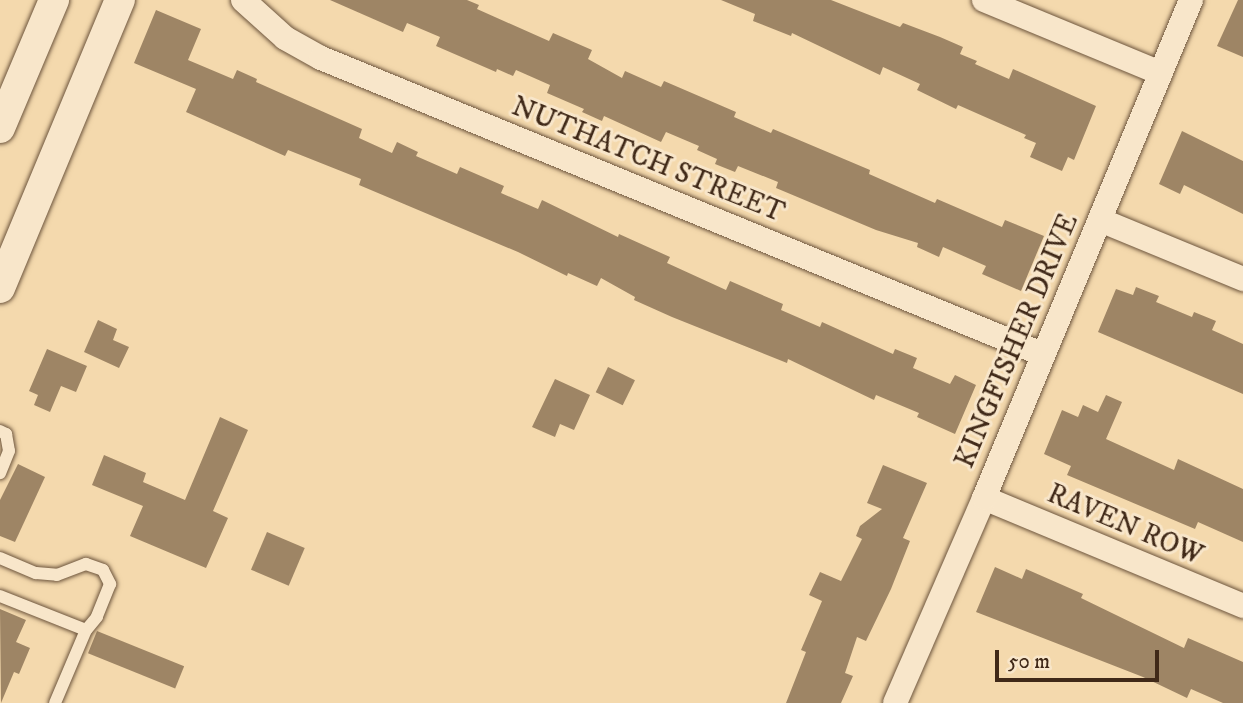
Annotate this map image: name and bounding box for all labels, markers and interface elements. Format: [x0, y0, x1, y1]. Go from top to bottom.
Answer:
street label: NUTHATCH STREET [507, 90, 789, 230]
street label: KINGFISHER DRIVE [948, 209, 1086, 473]
street label: RAVEN ROW [1042, 477, 1208, 573]
scale bar [998, 636, 1162, 680]
text: 50 m [1008, 649, 1050, 675]

